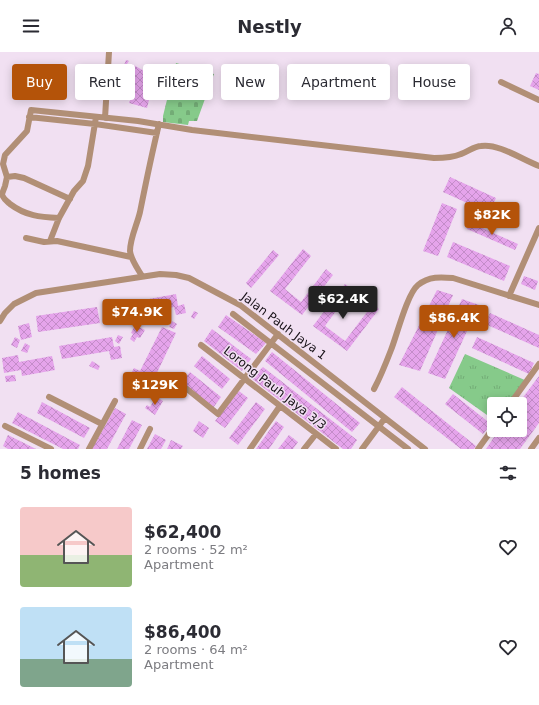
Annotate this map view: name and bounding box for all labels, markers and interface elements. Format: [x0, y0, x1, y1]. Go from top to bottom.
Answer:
icon: menu [20, 15, 42, 37]
icon: person [497, 15, 519, 37]
text: Nestly [237, 16, 302, 37]
chip: Buy [12, 64, 67, 100]
chip: Rent [75, 64, 135, 100]
chip: Filters [143, 64, 213, 100]
chip: New [221, 64, 279, 100]
chip: Apartment [287, 64, 390, 100]
chip: House [398, 64, 470, 100]
pin: $82K [468, 202, 516, 236]
text: $82K [473, 207, 511, 222]
pin: $62.4K [310, 286, 376, 320]
street label: Jalan Pauh Jaya 1 [238, 289, 329, 363]
text: $62.4K [317, 291, 369, 306]
pin: $74.9K [104, 299, 170, 333]
text: $74.9K [111, 304, 163, 319]
pin: $86.4K [421, 305, 487, 339]
text: $86.4K [428, 310, 480, 325]
street label: Lorong Pauh Jaya 3/3 [221, 344, 329, 432]
pin: $129K [127, 372, 183, 406]
text: $129K [132, 377, 178, 392]
map controls [487, 397, 527, 437]
button: locate [487, 397, 527, 437]
icon: filters [497, 462, 519, 484]
text: 5 homes [20, 463, 101, 483]
text: $62,400 [144, 522, 221, 542]
icon: home [52, 523, 100, 571]
icon: heart [497, 536, 519, 558]
text: 2 rooms · 52 m² [144, 542, 248, 557]
text: Apartment [144, 557, 214, 572]
text: $86,400 [144, 622, 221, 642]
icon: home [52, 623, 100, 671]
icon: heart [497, 636, 519, 658]
text: 2 rooms · 64 m² [144, 642, 248, 657]
text: Apartment [144, 657, 214, 672]

